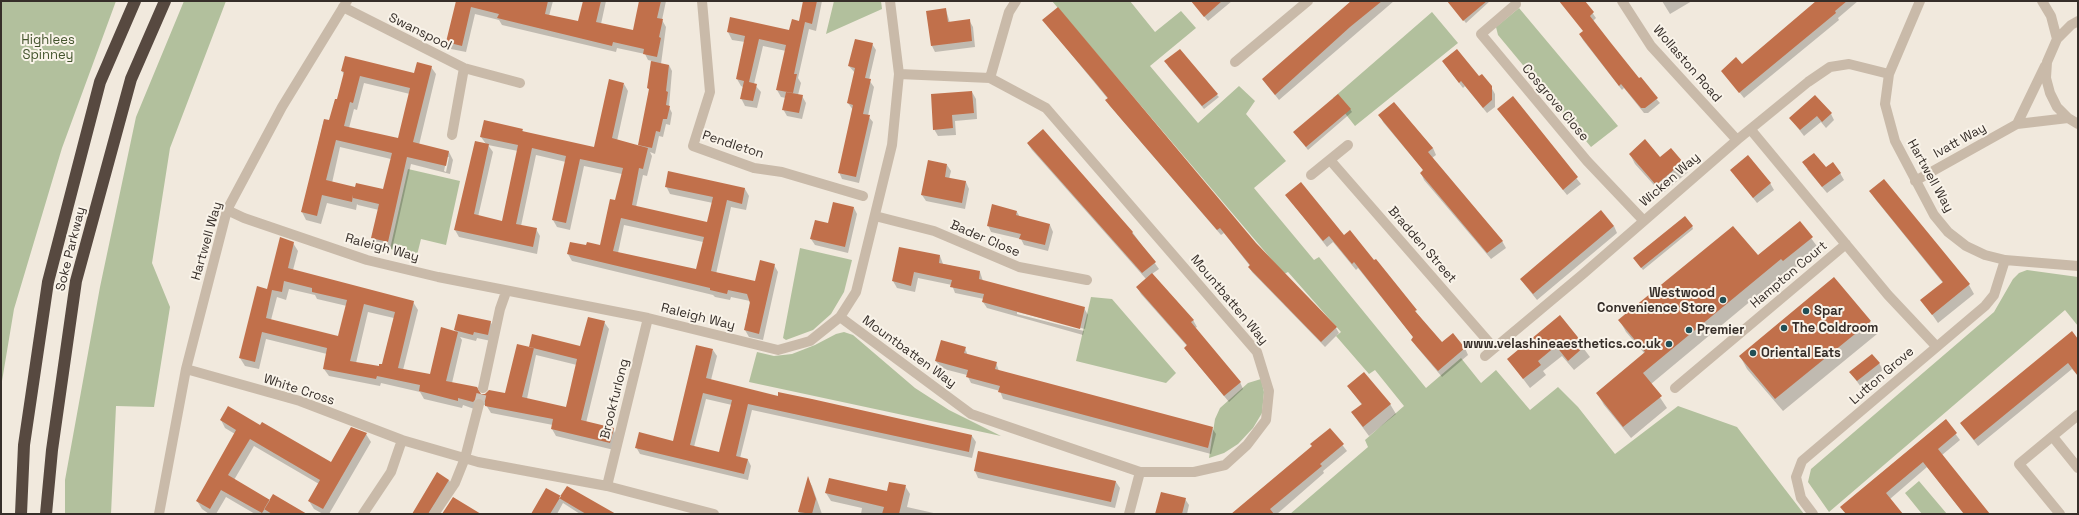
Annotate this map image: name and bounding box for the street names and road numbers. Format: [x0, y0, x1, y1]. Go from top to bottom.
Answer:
street label: Swanspool [386, 10, 454, 54]
street label: Wollaston Road [1649, 22, 1725, 106]
street label: Cosgrove Close [1518, 61, 1592, 145]
street label: Ivatt Way [1931, 120, 1989, 162]
street label: Pendleton [700, 128, 766, 162]
street label: Hartwell Way [1904, 137, 1956, 215]
street label: Wicken Way [1637, 150, 1703, 210]
street label: Hartwell Way [188, 200, 226, 282]
street label: Bradden Street [1385, 204, 1459, 286]
street label: Soke Parkway [53, 205, 89, 293]
street label: Bader Close [948, 217, 1022, 261]
street label: Raleigh Way [343, 231, 421, 265]
street label: Hampton Court [1747, 238, 1831, 312]
street label: Mountbatten Way [1187, 252, 1271, 348]
street label: Raleigh Way [659, 300, 737, 334]
street label: Mountbatten Way [859, 313, 959, 391]
street label: Lutton Grove [1847, 344, 1917, 408]
street label: Brookfurlong [597, 357, 633, 441]
street label: White Cross [261, 371, 337, 409]

